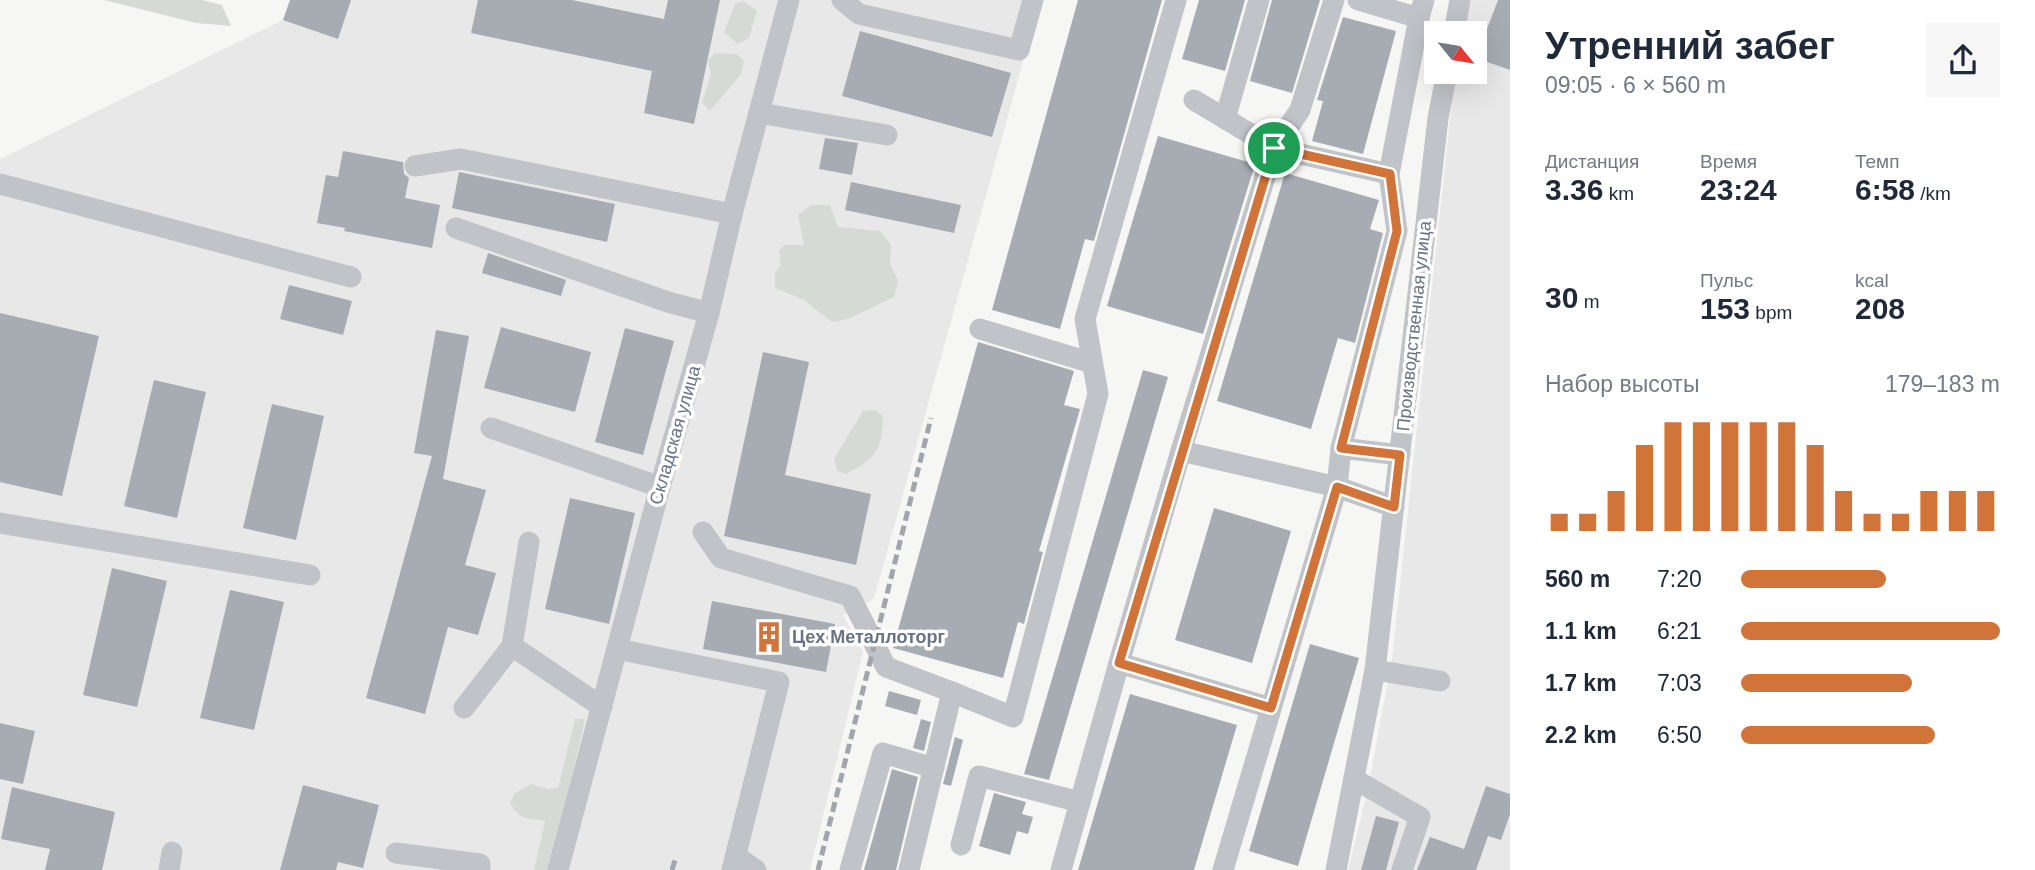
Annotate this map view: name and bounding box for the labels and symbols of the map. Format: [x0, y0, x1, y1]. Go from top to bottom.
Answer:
north arrow [1424, 21, 1488, 84]
pin [1244, 118, 1304, 178]
street label: Производственная улица [1393, 219, 1435, 432]
street label: Складская улица [646, 362, 705, 507]
building icon: Цех Металлоторг [752, 620, 786, 654]
place label: Цех Металлоторг [792, 627, 945, 647]

